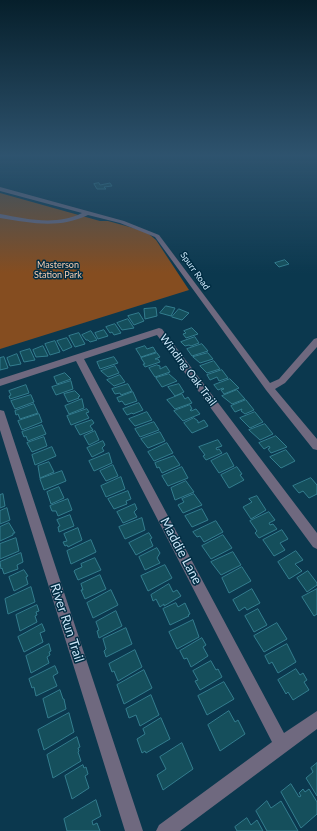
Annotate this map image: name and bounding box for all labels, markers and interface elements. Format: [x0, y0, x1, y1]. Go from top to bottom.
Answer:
street label: Spurr Road [178, 250, 212, 292]
park label: Masterson Station Park [34, 260, 82, 281]
street label: Winding Oak Trail [157, 332, 219, 408]
street label: Maddie Lane [157, 515, 205, 587]
street label: River Run Trail [47, 582, 87, 664]

